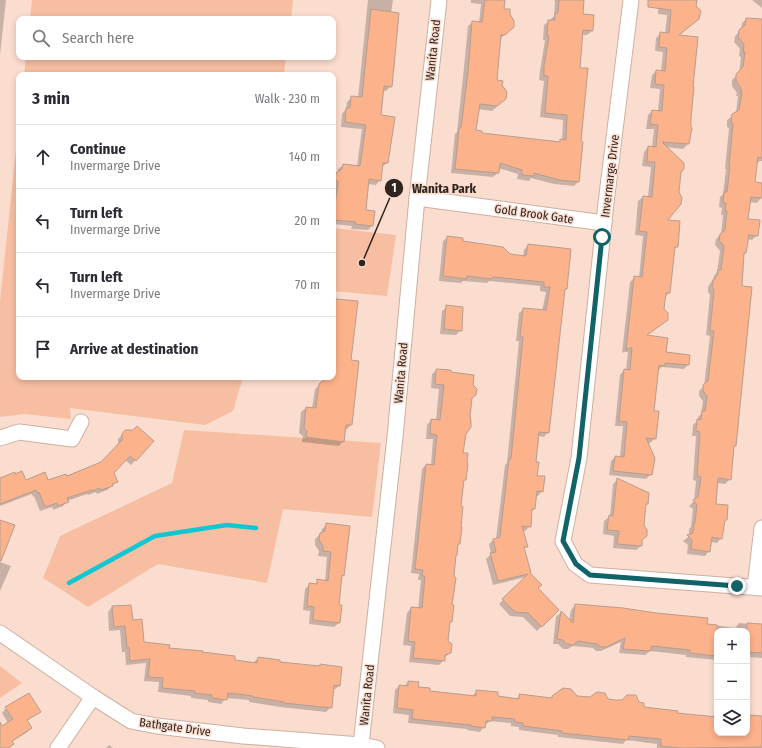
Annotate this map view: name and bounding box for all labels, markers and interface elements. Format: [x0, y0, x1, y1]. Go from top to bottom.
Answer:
search box [16, 16, 336, 60]
street label: Wanita Road [423, 19, 443, 81]
icon: search [30, 27, 52, 49]
text: Search here [62, 29, 134, 47]
text: 3 min [32, 88, 70, 109]
text: Walk · 230 m [255, 91, 320, 106]
street label: Invermarge Drive [598, 134, 622, 218]
text: Continue [70, 140, 126, 158]
icon: ahead [32, 146, 54, 168]
text: 140 m [289, 149, 320, 164]
text: Invermarge Drive [70, 158, 160, 173]
callout: Wanita Park [384, 176, 485, 201]
text: 1 [391, 181, 397, 195]
text: Wanita Park [412, 181, 476, 196]
street label: Gold Brook Gate [494, 202, 574, 226]
text: Turn left [70, 204, 123, 222]
icon: left [32, 210, 54, 232]
text: 20 m [294, 213, 320, 228]
text: Invermarge Drive [70, 222, 160, 237]
route start [593, 228, 611, 246]
text: Turn left [70, 268, 123, 286]
icon: left [32, 274, 54, 296]
text: 70 m [295, 277, 320, 292]
text: Invermarge Drive [70, 286, 160, 301]
icon: arrive [32, 338, 54, 360]
text: Arrive at destination [70, 340, 198, 358]
street label: Wanita Road [391, 342, 411, 404]
route end [728, 577, 746, 595]
map controls [714, 628, 750, 736]
button: + [714, 628, 750, 664]
street label: Wanita Road [357, 664, 377, 726]
button: − [714, 664, 750, 700]
button: layers [714, 700, 750, 736]
street label: Bathgate Drive [138, 715, 212, 739]

